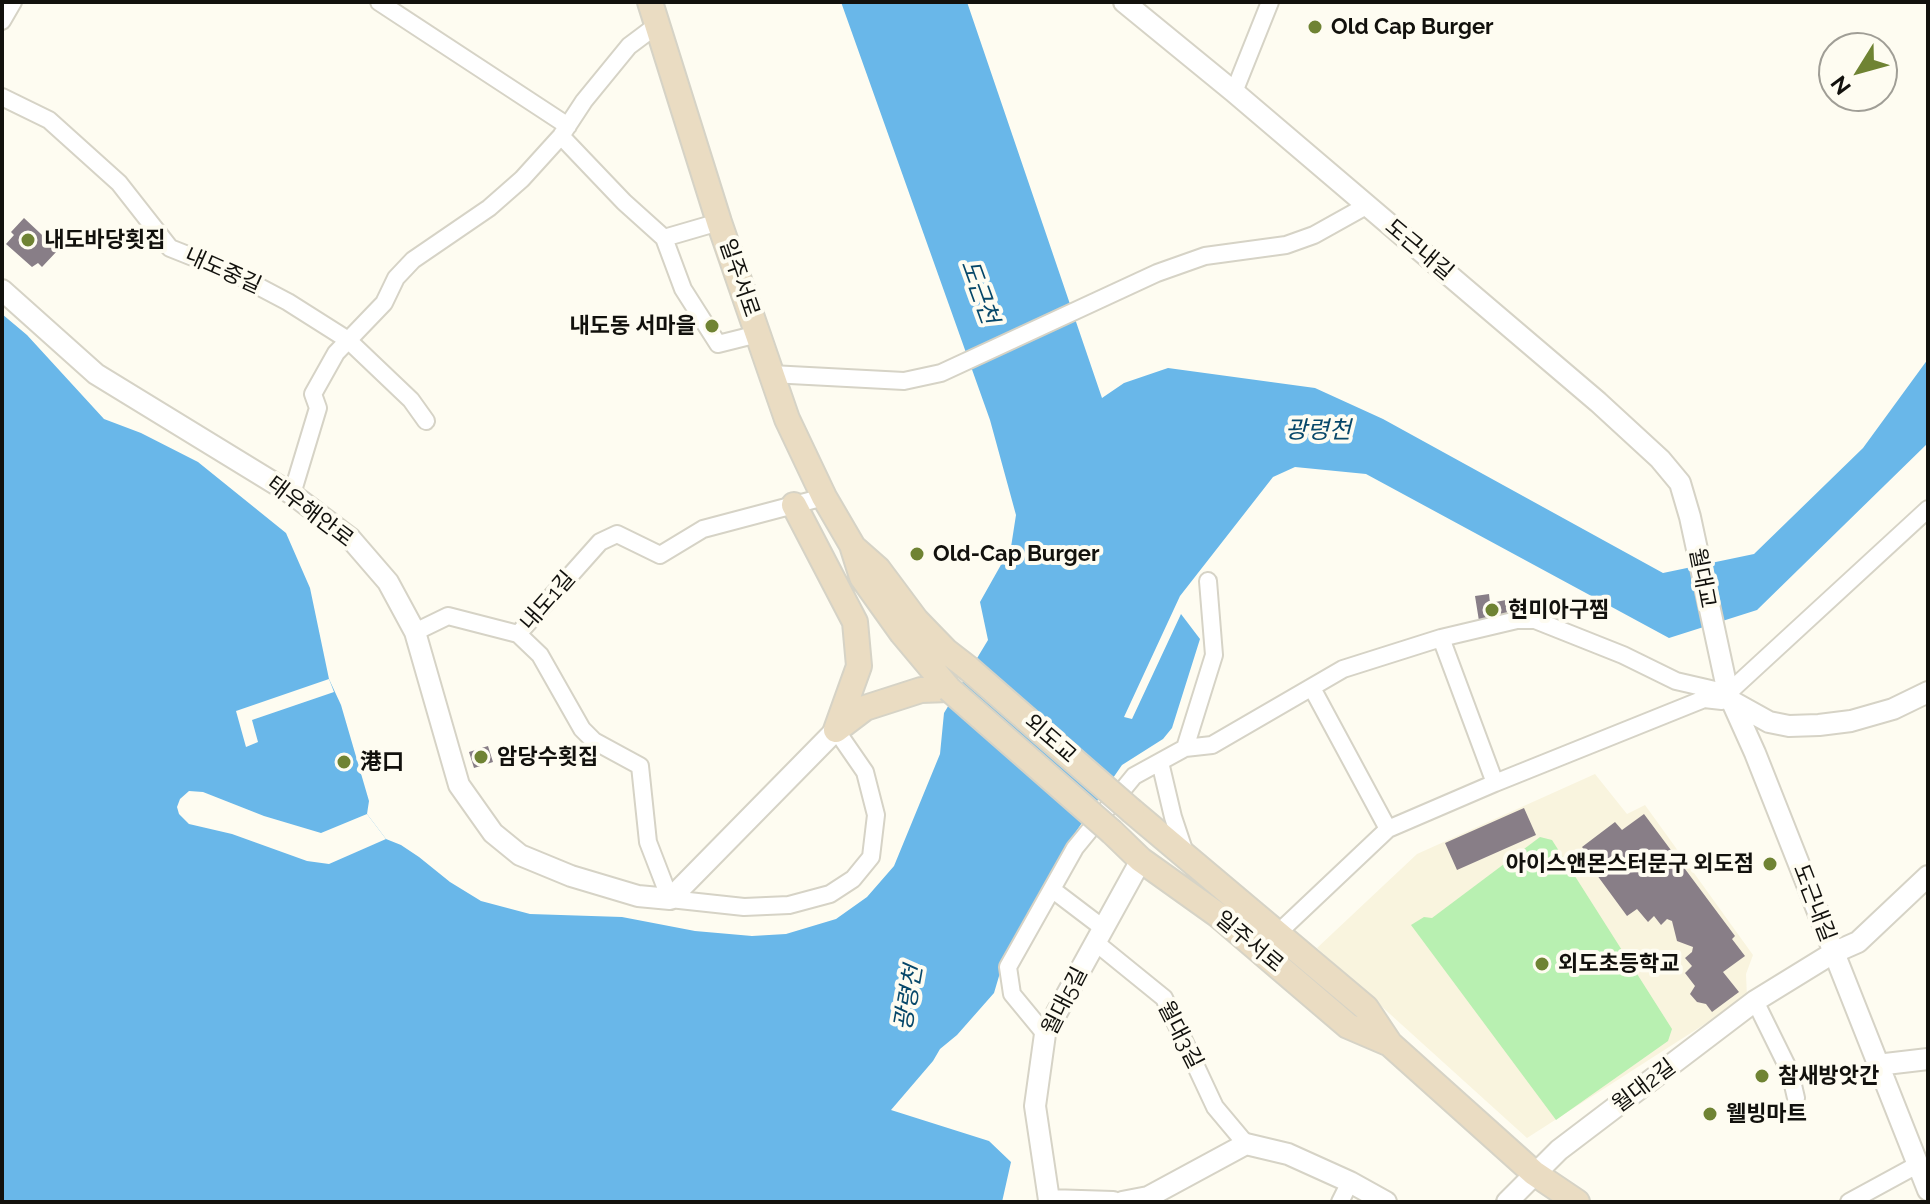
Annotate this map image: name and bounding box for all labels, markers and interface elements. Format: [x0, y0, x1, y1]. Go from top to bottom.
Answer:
place label: Old Cap Burger [1331, 14, 1494, 40]
marker: Old Cap Burger [1306, 18, 1324, 36]
north arrow [1818, 32, 1898, 112]
text: N [1825, 71, 1856, 100]
street label: 도근내길 [1380, 214, 1458, 286]
place label: 내도바당횟집 [44, 227, 165, 253]
marker: 내도바당횟집 [19, 231, 37, 249]
street label: 일주서로 [713, 235, 765, 321]
street label: 내도중길 [181, 242, 265, 300]
water label: 도근천 [954, 256, 1004, 328]
place label: 내도동 서마을 [569, 313, 696, 339]
marker: 내도동 서마을 [703, 317, 721, 335]
water label: 광령천 [1285, 417, 1351, 445]
street label: 태우해안로 [262, 471, 358, 553]
place label: Old-Cap Burger [933, 541, 1099, 567]
marker: Old-Cap Burger [908, 545, 926, 563]
street label: 월대교 [1683, 546, 1721, 610]
street label: 내도1길 [515, 566, 581, 636]
place label: 현미아구찜 [1508, 597, 1609, 623]
marker: 현미아구찜 [1483, 601, 1501, 619]
street label: 외도교 [1018, 709, 1082, 769]
place label: 암당수횟집 [497, 744, 598, 770]
marker: 암당수횟집 [472, 748, 490, 766]
place label: 港口 [360, 749, 404, 775]
marker: 港口 [335, 753, 353, 771]
place label: 아이스앤몬스터문구 외도점 [1506, 851, 1754, 877]
marker: 아이스앤몬스터문구 외도점 [1761, 855, 1779, 873]
street label: 도근내길 [1787, 860, 1841, 946]
street label: 일주서로 [1210, 906, 1288, 978]
place label: 외도초등학교 [1558, 951, 1679, 977]
marker: 외도초등학교 [1533, 955, 1551, 973]
water label: 광령천 [889, 963, 929, 1033]
street label: 월대5길 [1037, 963, 1093, 1039]
street label: 월대3길 [1152, 997, 1208, 1073]
street label: 월대2길 [1607, 1054, 1681, 1118]
place label: 참새방앗간 [1778, 1063, 1879, 1089]
marker: 참새방앗간 [1753, 1067, 1771, 1085]
place label: 웰빙마트 [1726, 1101, 1807, 1127]
marker: 웰빙마트 [1701, 1105, 1719, 1123]

